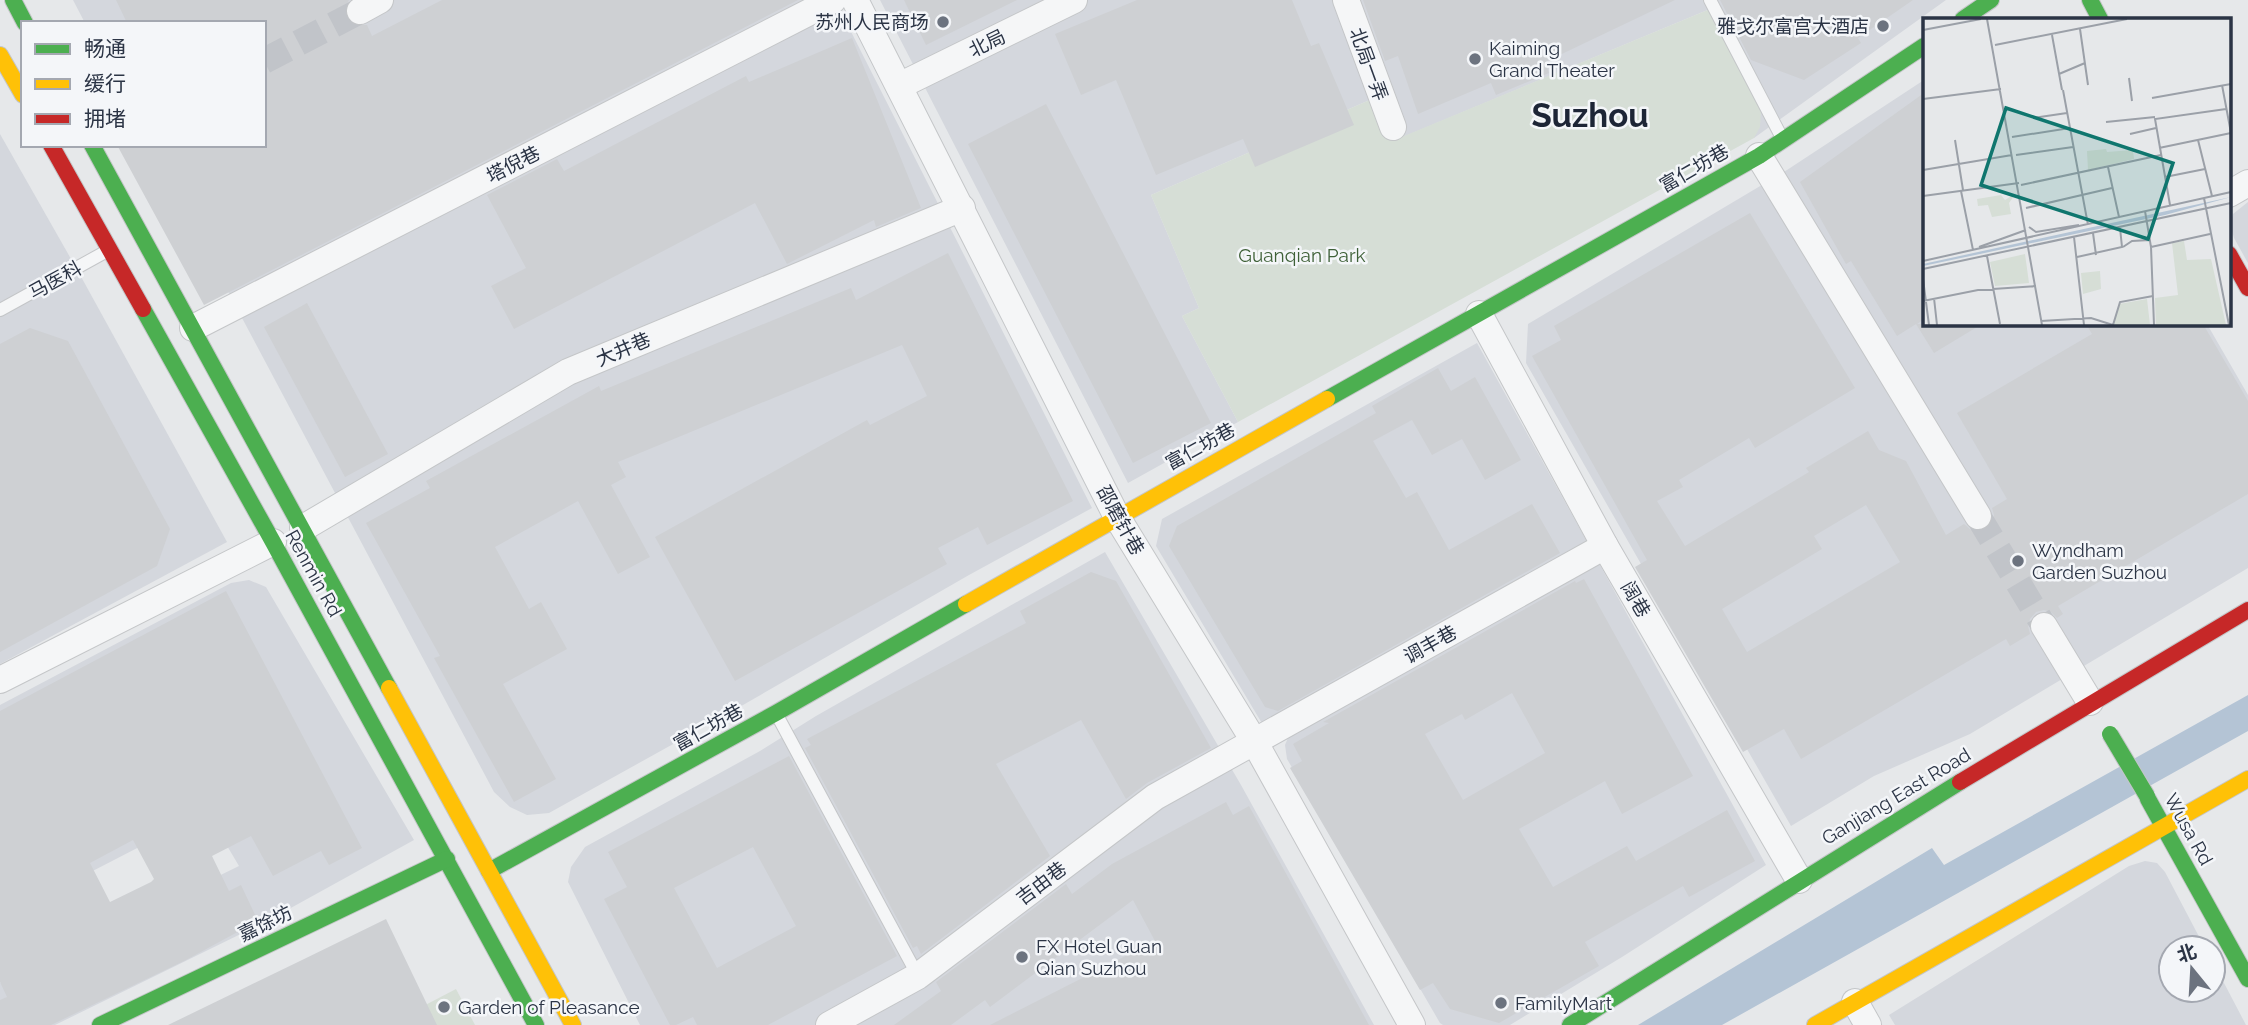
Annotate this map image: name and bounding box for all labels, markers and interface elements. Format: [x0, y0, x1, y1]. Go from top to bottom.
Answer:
place label: 苏州人民商场 [815, 11, 929, 33]
marker: 苏州人民商场 [935, 14, 951, 30]
place label: 雅戈尔富宫大酒店 [1717, 15, 1869, 37]
marker: 雅戈尔富宫大酒店 [1875, 18, 1891, 34]
inset map [1923, 18, 2230, 326]
legend [21, 21, 266, 147]
street label: 北局 [965, 25, 1009, 61]
street label: 北局一弄 [1346, 25, 1392, 103]
text: 畅通 [84, 36, 126, 61]
place label: Kaiming Grand Theater [1489, 37, 1615, 81]
marker: Kaiming Grand Theater [1467, 51, 1483, 67]
text: 缓行 [84, 71, 126, 96]
district label: Suzhou [1531, 96, 1649, 135]
text: 拥堵 [84, 106, 126, 131]
street label: 富仁坊巷 [1656, 139, 1732, 197]
street label: 塔倪巷 [483, 141, 543, 187]
park label: Guanqian Park [1238, 244, 1366, 266]
street label: 马医科 [25, 257, 85, 303]
street label: 大井巷 [592, 328, 654, 370]
street label: 富仁坊巷 [1161, 418, 1239, 474]
street label: 邵磨针巷 [1093, 481, 1149, 559]
street label: Renmin Rd [281, 526, 347, 620]
place label: Wyndham Garden Suzhou [2032, 539, 2167, 583]
marker: Wyndham Garden Suzhou [2010, 553, 2026, 569]
street label: 阔巷 [1617, 577, 1655, 621]
street label: 调丰巷 [1400, 621, 1460, 667]
street label: 富仁坊巷 [669, 699, 747, 755]
street label: Ganjiang East Road [1818, 743, 1974, 849]
street label: Wusa Rd [2160, 789, 2218, 869]
street label: 吉由巷 [1012, 857, 1070, 909]
street label: 嘉馀坊 [235, 901, 295, 945]
north arrow [2157, 934, 2227, 1004]
place label: FX Hotel Guan Qian Suzhou [1036, 935, 1162, 979]
text: 北 [2174, 939, 2199, 966]
marker: FX Hotel Guan Qian Suzhou [1014, 949, 1030, 965]
place label: FamilyMart [1515, 992, 1613, 1014]
marker: FamilyMart [1493, 995, 1509, 1011]
place label: Garden of Pleasance [458, 996, 640, 1018]
marker: Garden of Pleasance [436, 999, 452, 1015]

